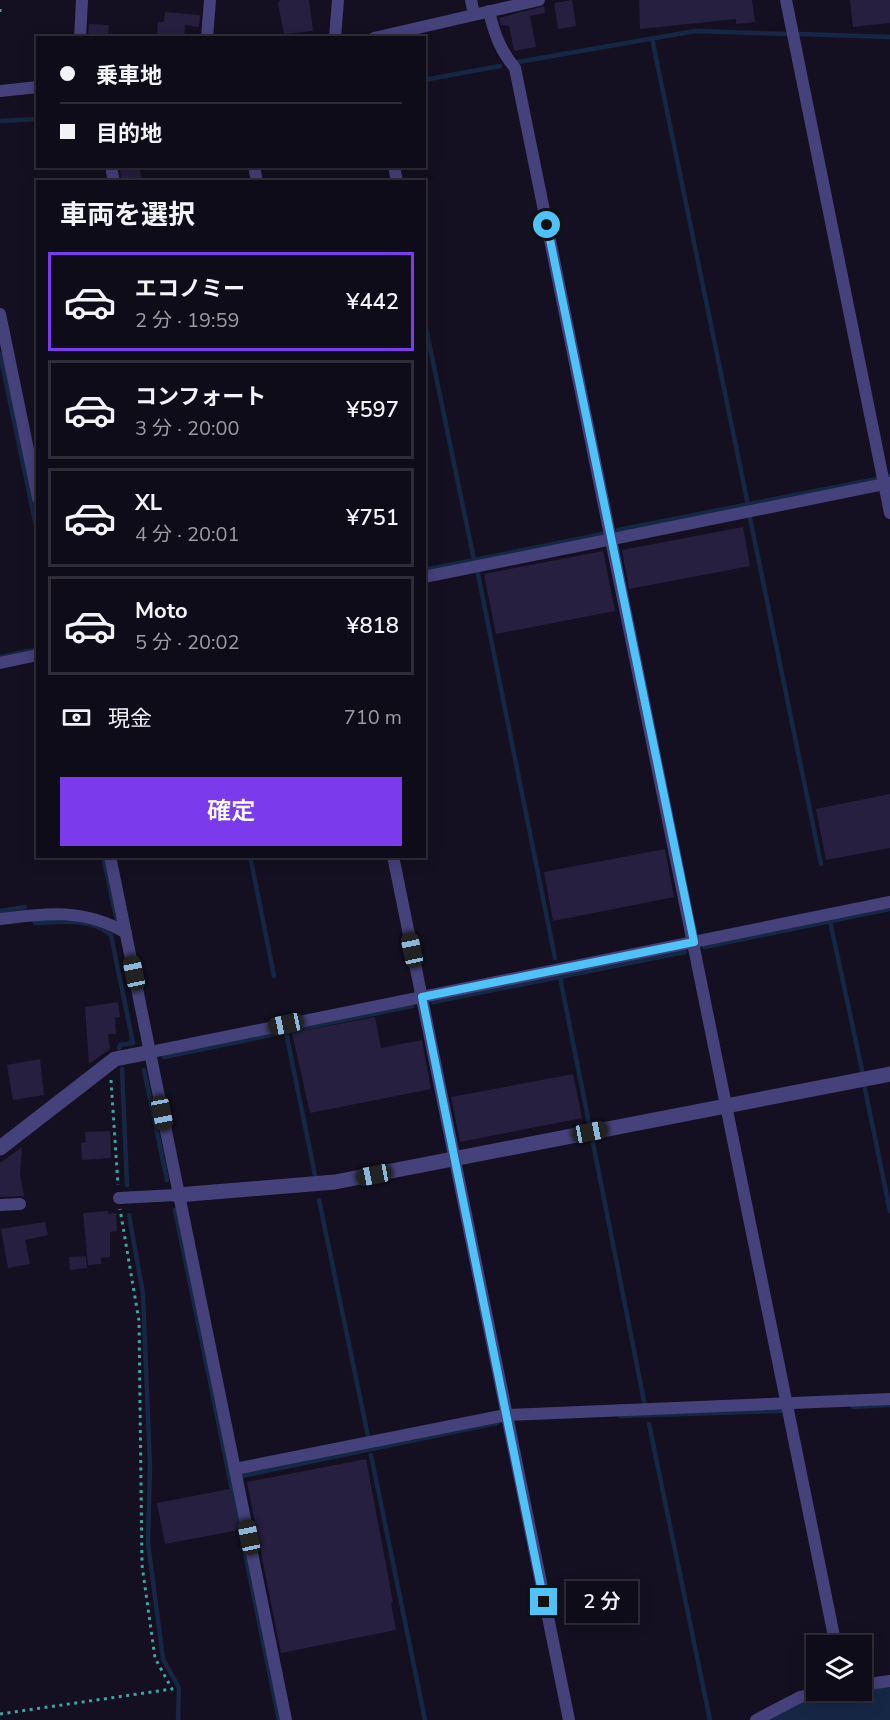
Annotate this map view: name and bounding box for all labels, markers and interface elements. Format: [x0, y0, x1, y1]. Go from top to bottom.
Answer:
text: 乗車地 [96, 61, 162, 91]
text: 目的地 [96, 119, 162, 149]
text: 車両を選択 [60, 197, 195, 234]
route start [533, 211, 560, 238]
text: エコノミー [135, 274, 245, 304]
icon: car [63, 275, 117, 329]
text: ¥442 [346, 287, 399, 317]
text: 2 分 · 19:59 [135, 307, 240, 334]
text: コンフォート [135, 382, 266, 412]
icon: car [63, 383, 117, 437]
text: ¥597 [346, 395, 399, 425]
text: 3 分 · 20:00 [135, 415, 240, 442]
text: XL [135, 488, 162, 518]
icon: car [63, 491, 117, 545]
text: ¥751 [346, 503, 399, 533]
text: 4 分 · 20:01 [135, 521, 240, 548]
text: Moto [135, 596, 188, 626]
icon: car [63, 599, 117, 653]
text: ¥818 [346, 611, 399, 641]
text: 5 分 · 20:02 [135, 629, 240, 656]
icon: cash [60, 701, 93, 734]
text: 現金 [108, 704, 152, 734]
text: 710 m [344, 704, 402, 731]
button: 確定 [60, 777, 402, 846]
car [399, 931, 425, 969]
car [121, 954, 147, 992]
car [267, 1011, 305, 1037]
car [150, 1094, 174, 1132]
car [571, 1120, 609, 1144]
car [355, 1163, 393, 1187]
car [236, 1518, 262, 1556]
callout: 2 分 [565, 1581, 637, 1623]
route end [530, 1588, 557, 1615]
text: 2 分 [583, 1588, 621, 1615]
map controls [806, 1635, 872, 1701]
button: layers [806, 1635, 872, 1701]

